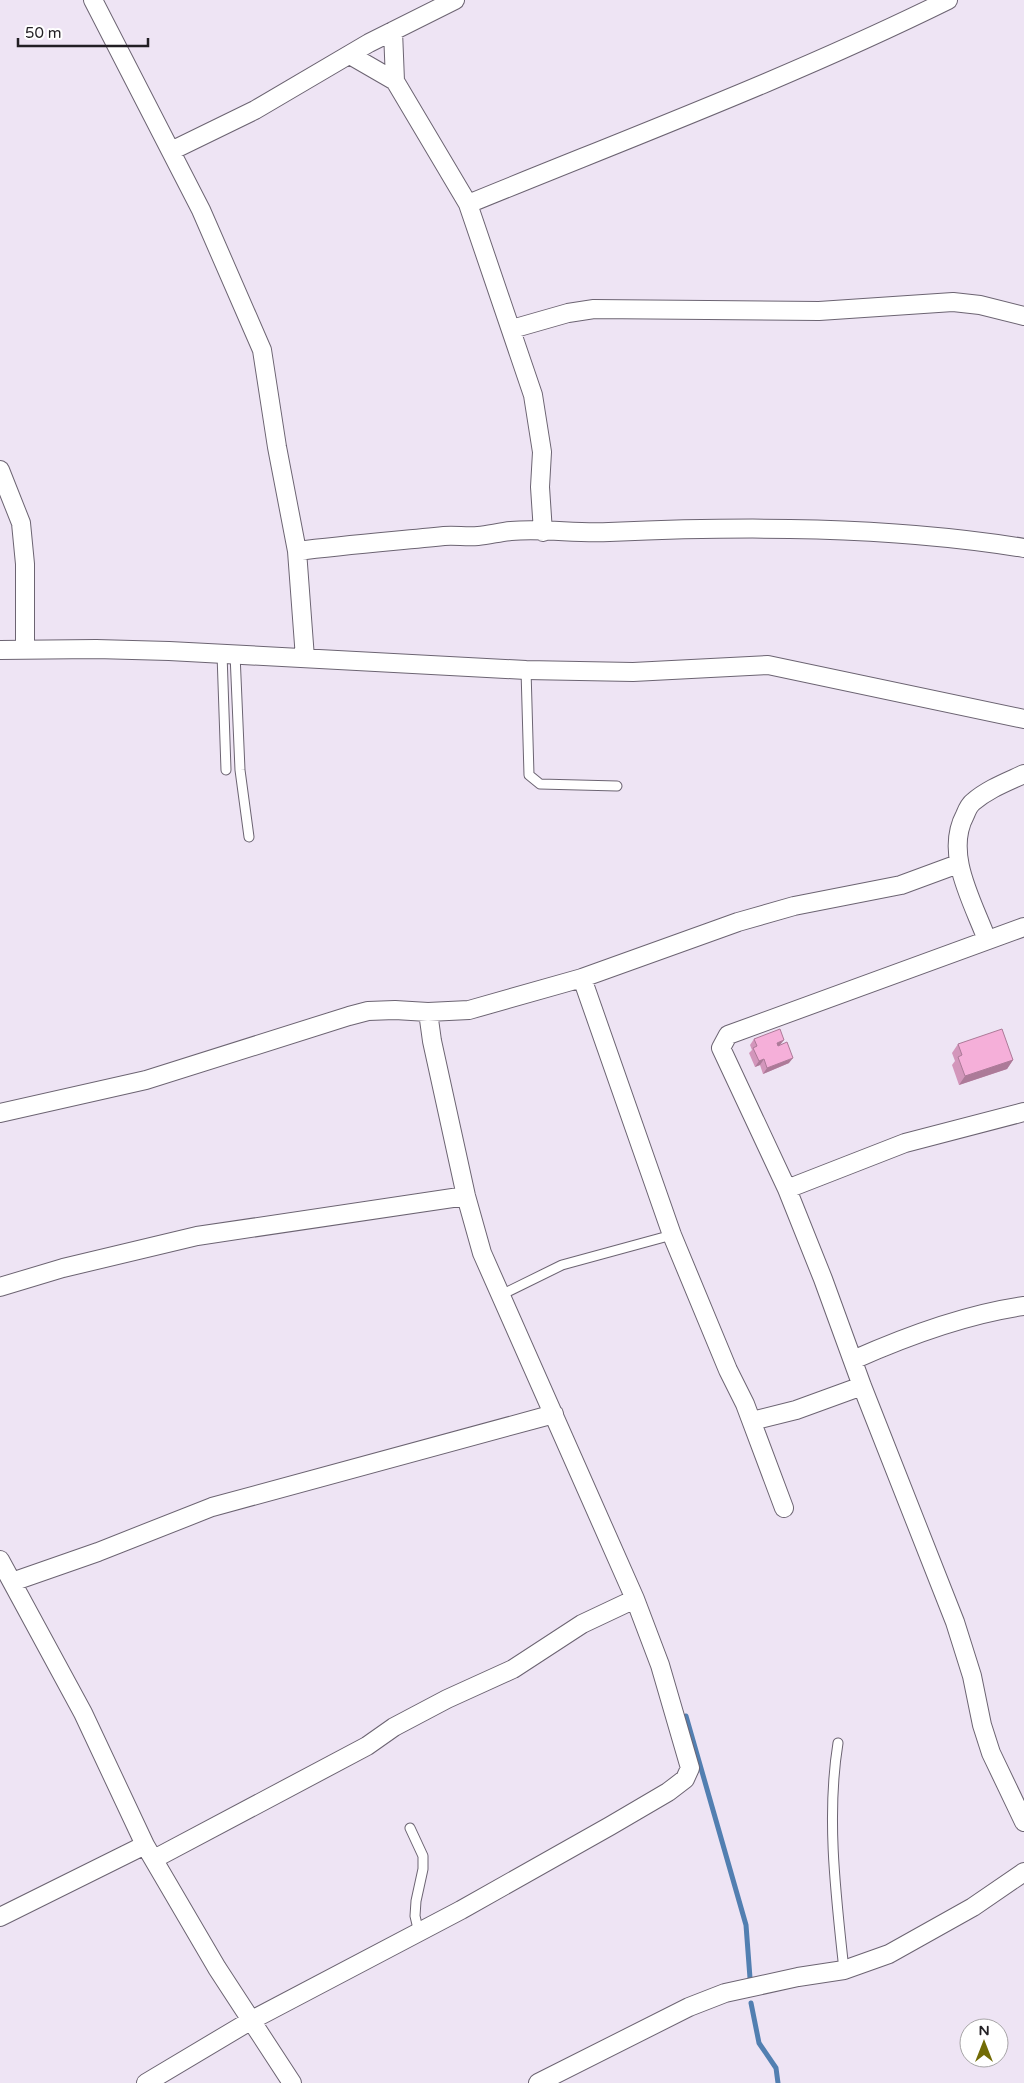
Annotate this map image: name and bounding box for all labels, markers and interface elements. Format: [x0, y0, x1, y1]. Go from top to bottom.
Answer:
scale bar [18, 15, 148, 47]
text: 50 m [25, 24, 62, 42]
north arrow [959, 2018, 1009, 2068]
text: N [978, 2022, 990, 2039]

